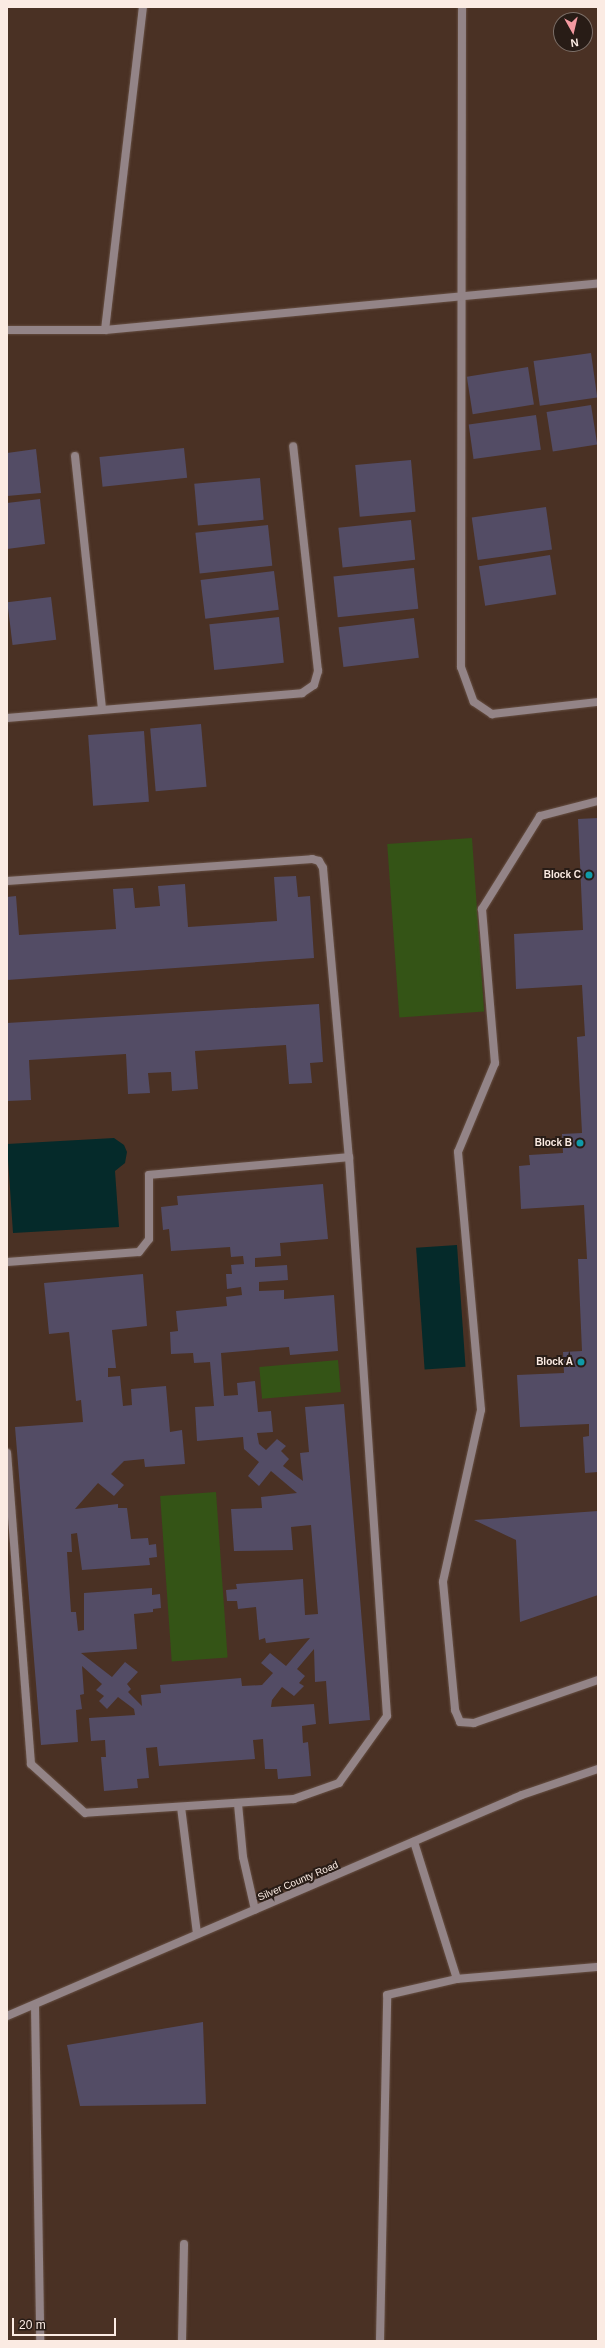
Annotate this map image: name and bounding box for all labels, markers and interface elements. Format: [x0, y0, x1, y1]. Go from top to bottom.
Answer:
north arrow [553, 12, 593, 52]
text: N [570, 36, 579, 49]
place label: Block C [544, 869, 581, 881]
marker: Block C [584, 870, 594, 880]
place label: Block B [535, 1137, 572, 1149]
marker: Block B [575, 1138, 585, 1148]
place label: Block A [536, 1356, 573, 1368]
marker: Block A [576, 1357, 586, 1367]
street label: Silver County Road [256, 1859, 340, 1903]
scale bar [14, 2310, 118, 2336]
text: 20 m [19, 2318, 46, 2332]

